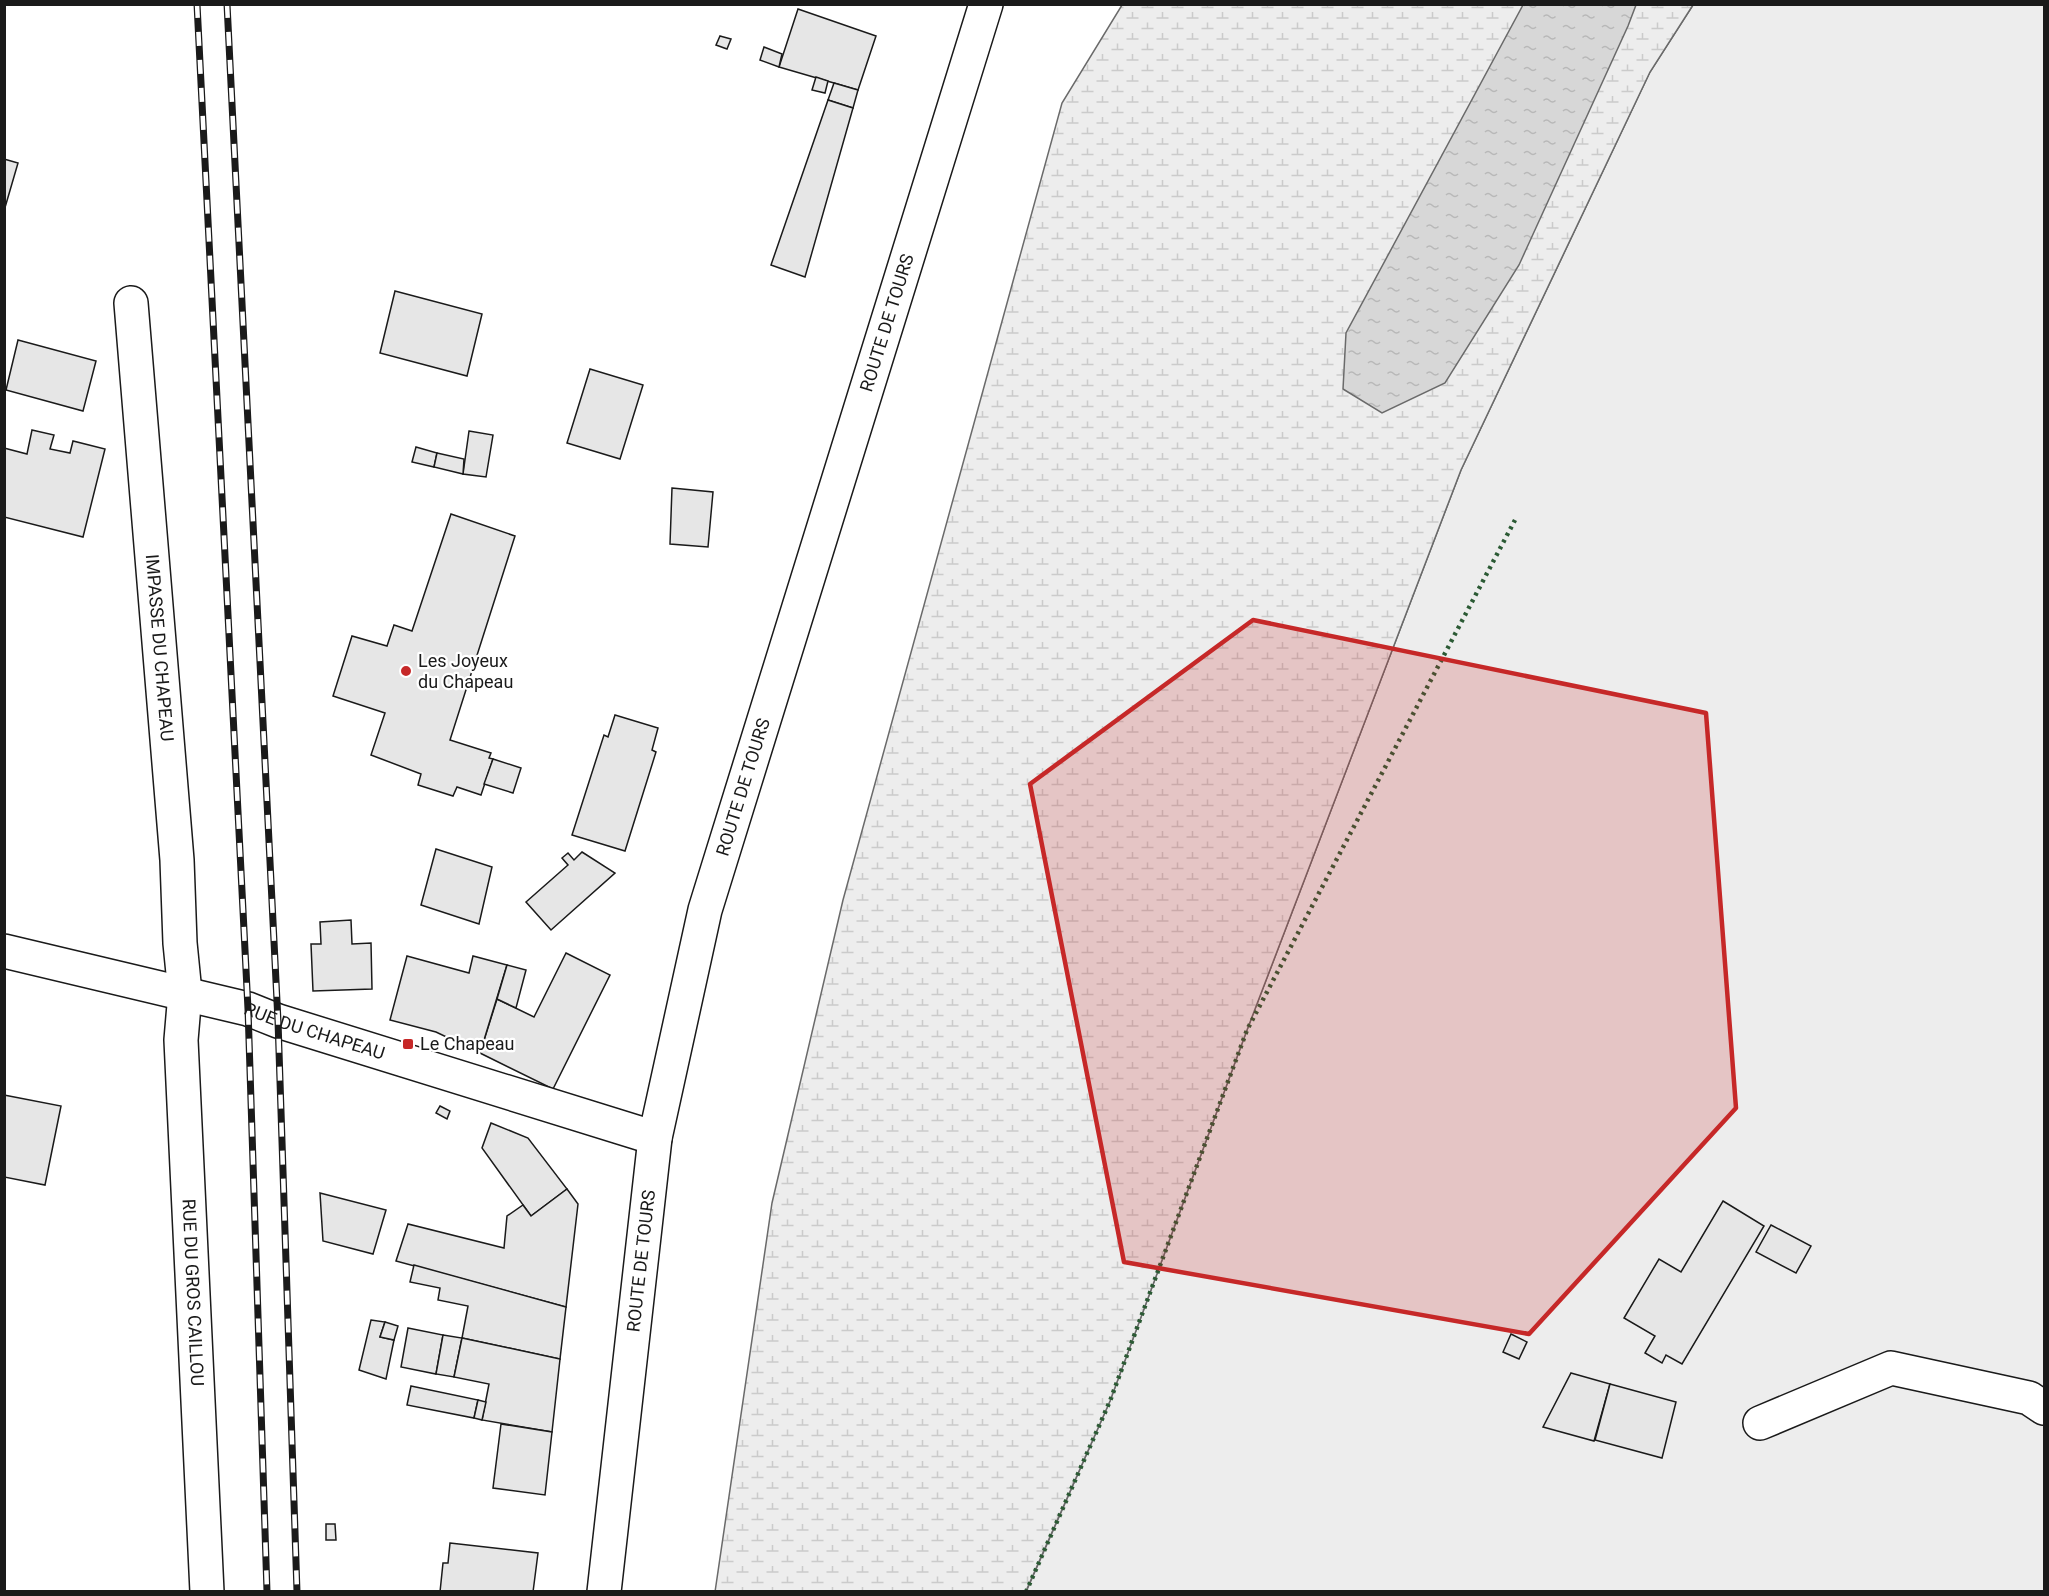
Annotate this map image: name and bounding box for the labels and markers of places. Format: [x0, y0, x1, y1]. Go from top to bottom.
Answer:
place label: Les Joyeux du Chapeau [418, 650, 513, 692]
marker: Les Joyeux du Chapeau [399, 664, 413, 678]
place label: Le Chapeau [420, 1033, 515, 1054]
marker: Le Chapeau [401, 1037, 415, 1051]

